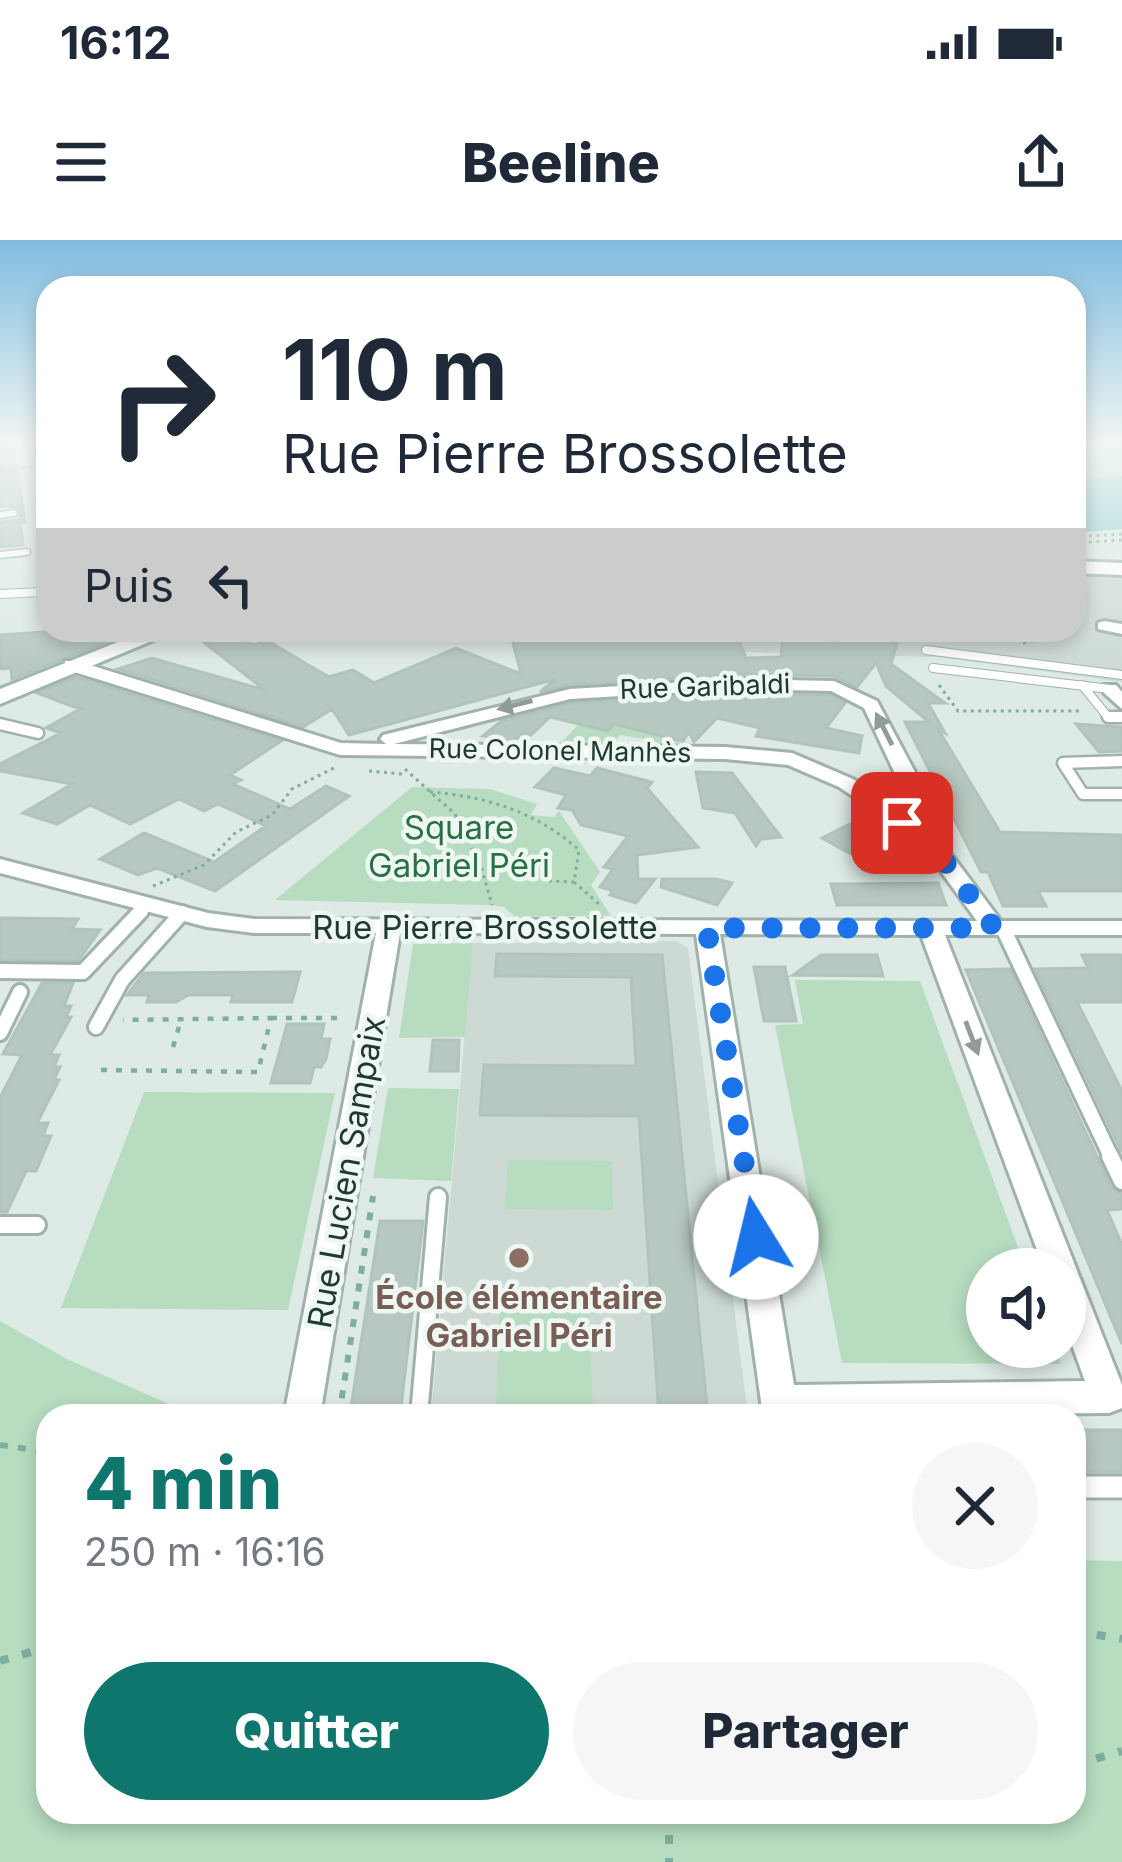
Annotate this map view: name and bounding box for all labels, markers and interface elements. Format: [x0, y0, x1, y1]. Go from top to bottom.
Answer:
text: 16:12 [60, 15, 171, 70]
icon: menu [48, 129, 114, 195]
icon: share [1008, 129, 1074, 195]
text: Beeline [462, 130, 660, 195]
text: 110 m [282, 319, 508, 420]
icon: right [84, 324, 240, 480]
text: Rue Pierre Brossolette [282, 421, 848, 486]
icon: left [198, 552, 264, 618]
text: Puis [84, 558, 174, 613]
street label: Rue Garibaldi [619, 667, 791, 706]
one-way arrow [496, 696, 533, 715]
one-way arrow [874, 712, 894, 747]
street label: Rue Colonel Manhès [428, 732, 692, 769]
pin [851, 772, 953, 874]
icon: arrive [869, 790, 935, 856]
park label: Square Gabriel Péri [368, 807, 550, 885]
street label: Rue Pierre Brossolette [312, 907, 658, 947]
street label: Rue Lucien Sampaix [299, 1013, 393, 1331]
one-way arrow [964, 1020, 983, 1056]
position arrow [693, 1174, 819, 1300]
marker: École élémentaire Gabriel Péri [506, 1245, 532, 1271]
map controls [966, 1248, 1086, 1368]
button: sound [966, 1248, 1086, 1368]
place label: École élémentaire Gabriel Péri [375, 1277, 663, 1355]
text: 4 min [84, 1439, 282, 1526]
button: close [912, 1443, 1038, 1569]
text: 250 m · 16:16 [84, 1528, 326, 1575]
button: Quitter [84, 1662, 549, 1800]
button: Partager [573, 1662, 1038, 1800]

